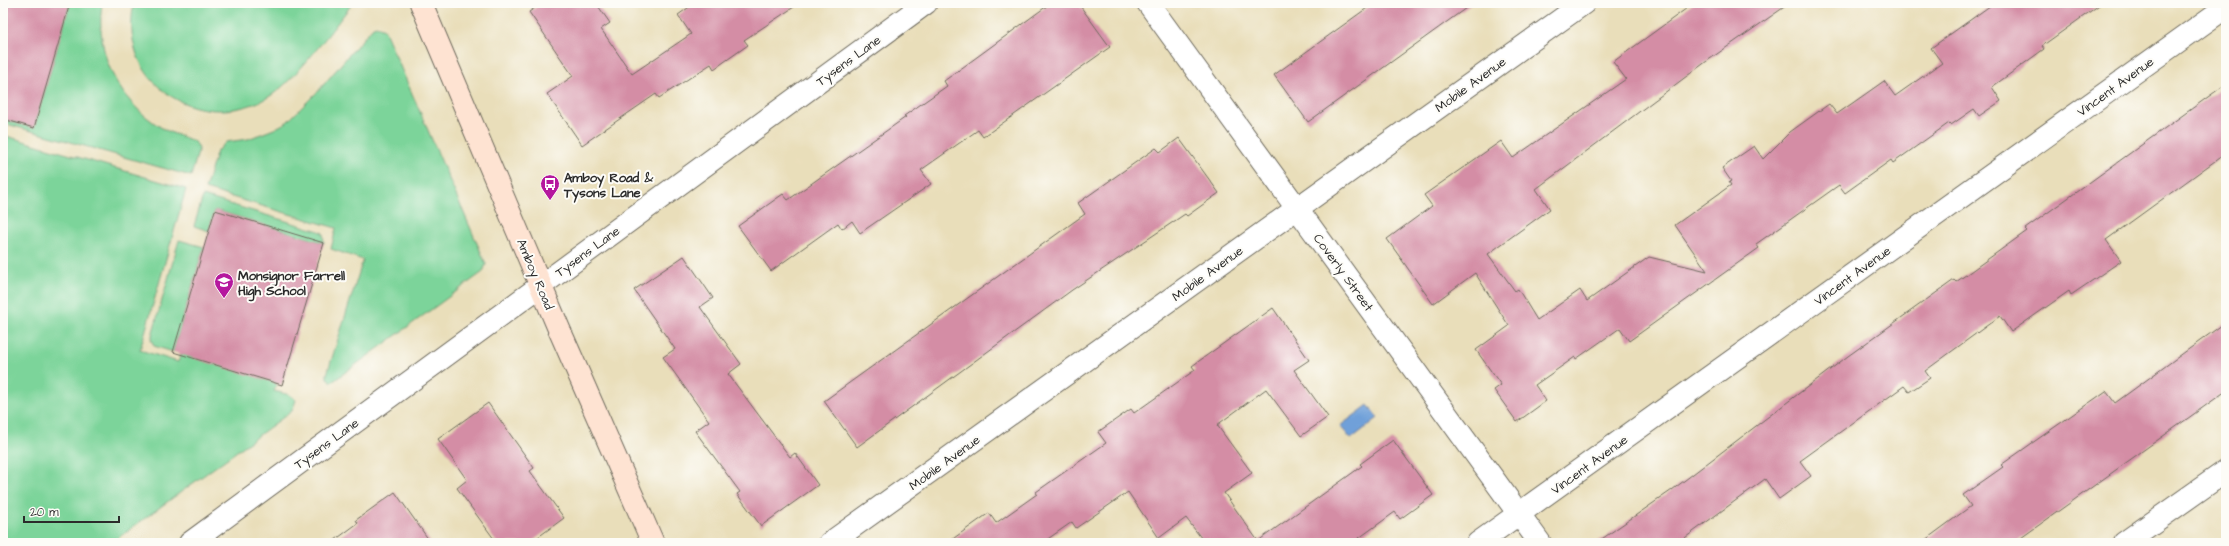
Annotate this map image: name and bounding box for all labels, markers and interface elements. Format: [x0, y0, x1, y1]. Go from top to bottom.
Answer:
street label: Tysens Lane [812, 31, 885, 91]
street label: Mobile Avenue [1431, 53, 1510, 117]
street label: Vincent Avenue [2073, 53, 2158, 121]
place label: Amboy Road & Tysons Lane [563, 169, 654, 203]
bus stop icon: Amboy Road & Tysons Lane [539, 173, 561, 201]
street label: Tysens Lane [551, 222, 624, 282]
street label: Coverly Street [1308, 230, 1378, 316]
street label: Amboy Road [511, 236, 558, 313]
street label: Mobile Avenue [1168, 242, 1247, 306]
street label: Vincent Avenue [1810, 242, 1895, 310]
place label: Monsignor Farrell High School [238, 267, 345, 302]
school or university icon: Monsignor Farrell High School [213, 271, 235, 299]
street label: Tysens Lane [290, 414, 363, 474]
street label: Mobile Avenue [905, 431, 984, 495]
street label: Vincent Avenue [1547, 431, 1632, 499]
scale bar [24, 498, 119, 524]
text: 20 m [30, 504, 59, 521]

